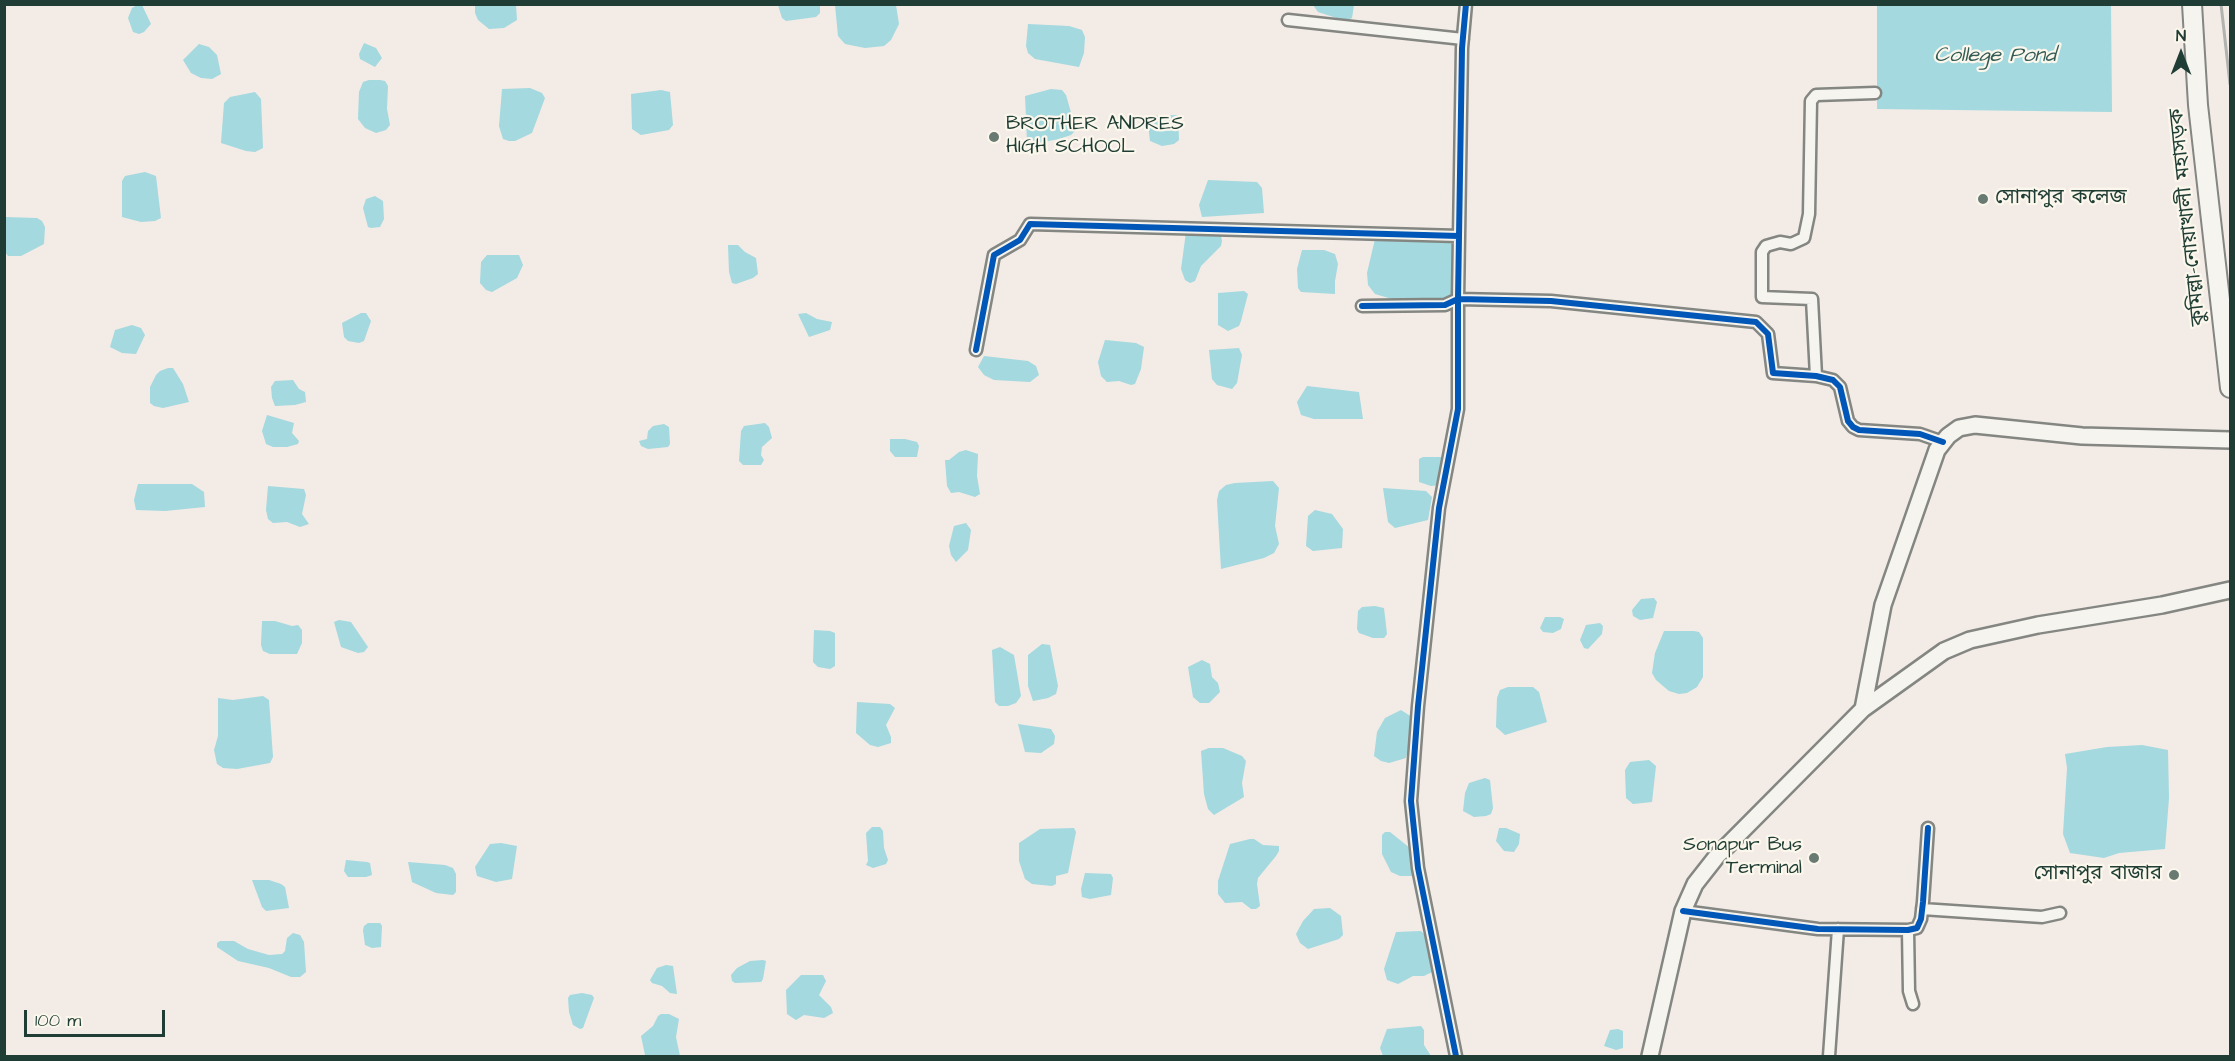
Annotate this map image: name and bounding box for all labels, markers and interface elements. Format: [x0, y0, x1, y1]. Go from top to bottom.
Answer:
north arrow [2151, 24, 2211, 84]
text: N [2176, 25, 2186, 47]
water label: College Pond [1934, 44, 2056, 70]
street label: কুমিল্লা–নোয়াখালী মহাসড়ক [2166, 107, 2212, 327]
place label: BROTHER ANDRES HIGH SCHOOL [1006, 113, 1184, 160]
marker: BROTHER ANDRES HIGH SCHOOL [987, 130, 1001, 144]
place label: সোনাপুর কলেজ [1995, 187, 2127, 211]
marker: সোনাপুর কলেজ [1976, 192, 1990, 206]
place label: Sonapur Bus Terminal [1683, 834, 1802, 881]
marker: Sonapur Bus Terminal [1807, 851, 1821, 865]
place label: সোনাপুর বাজার [2034, 863, 2162, 887]
marker: সোনাপুর বাজার [2167, 868, 2181, 882]
scale bar [27, 998, 168, 1036]
text: 100 m [35, 1008, 81, 1033]

